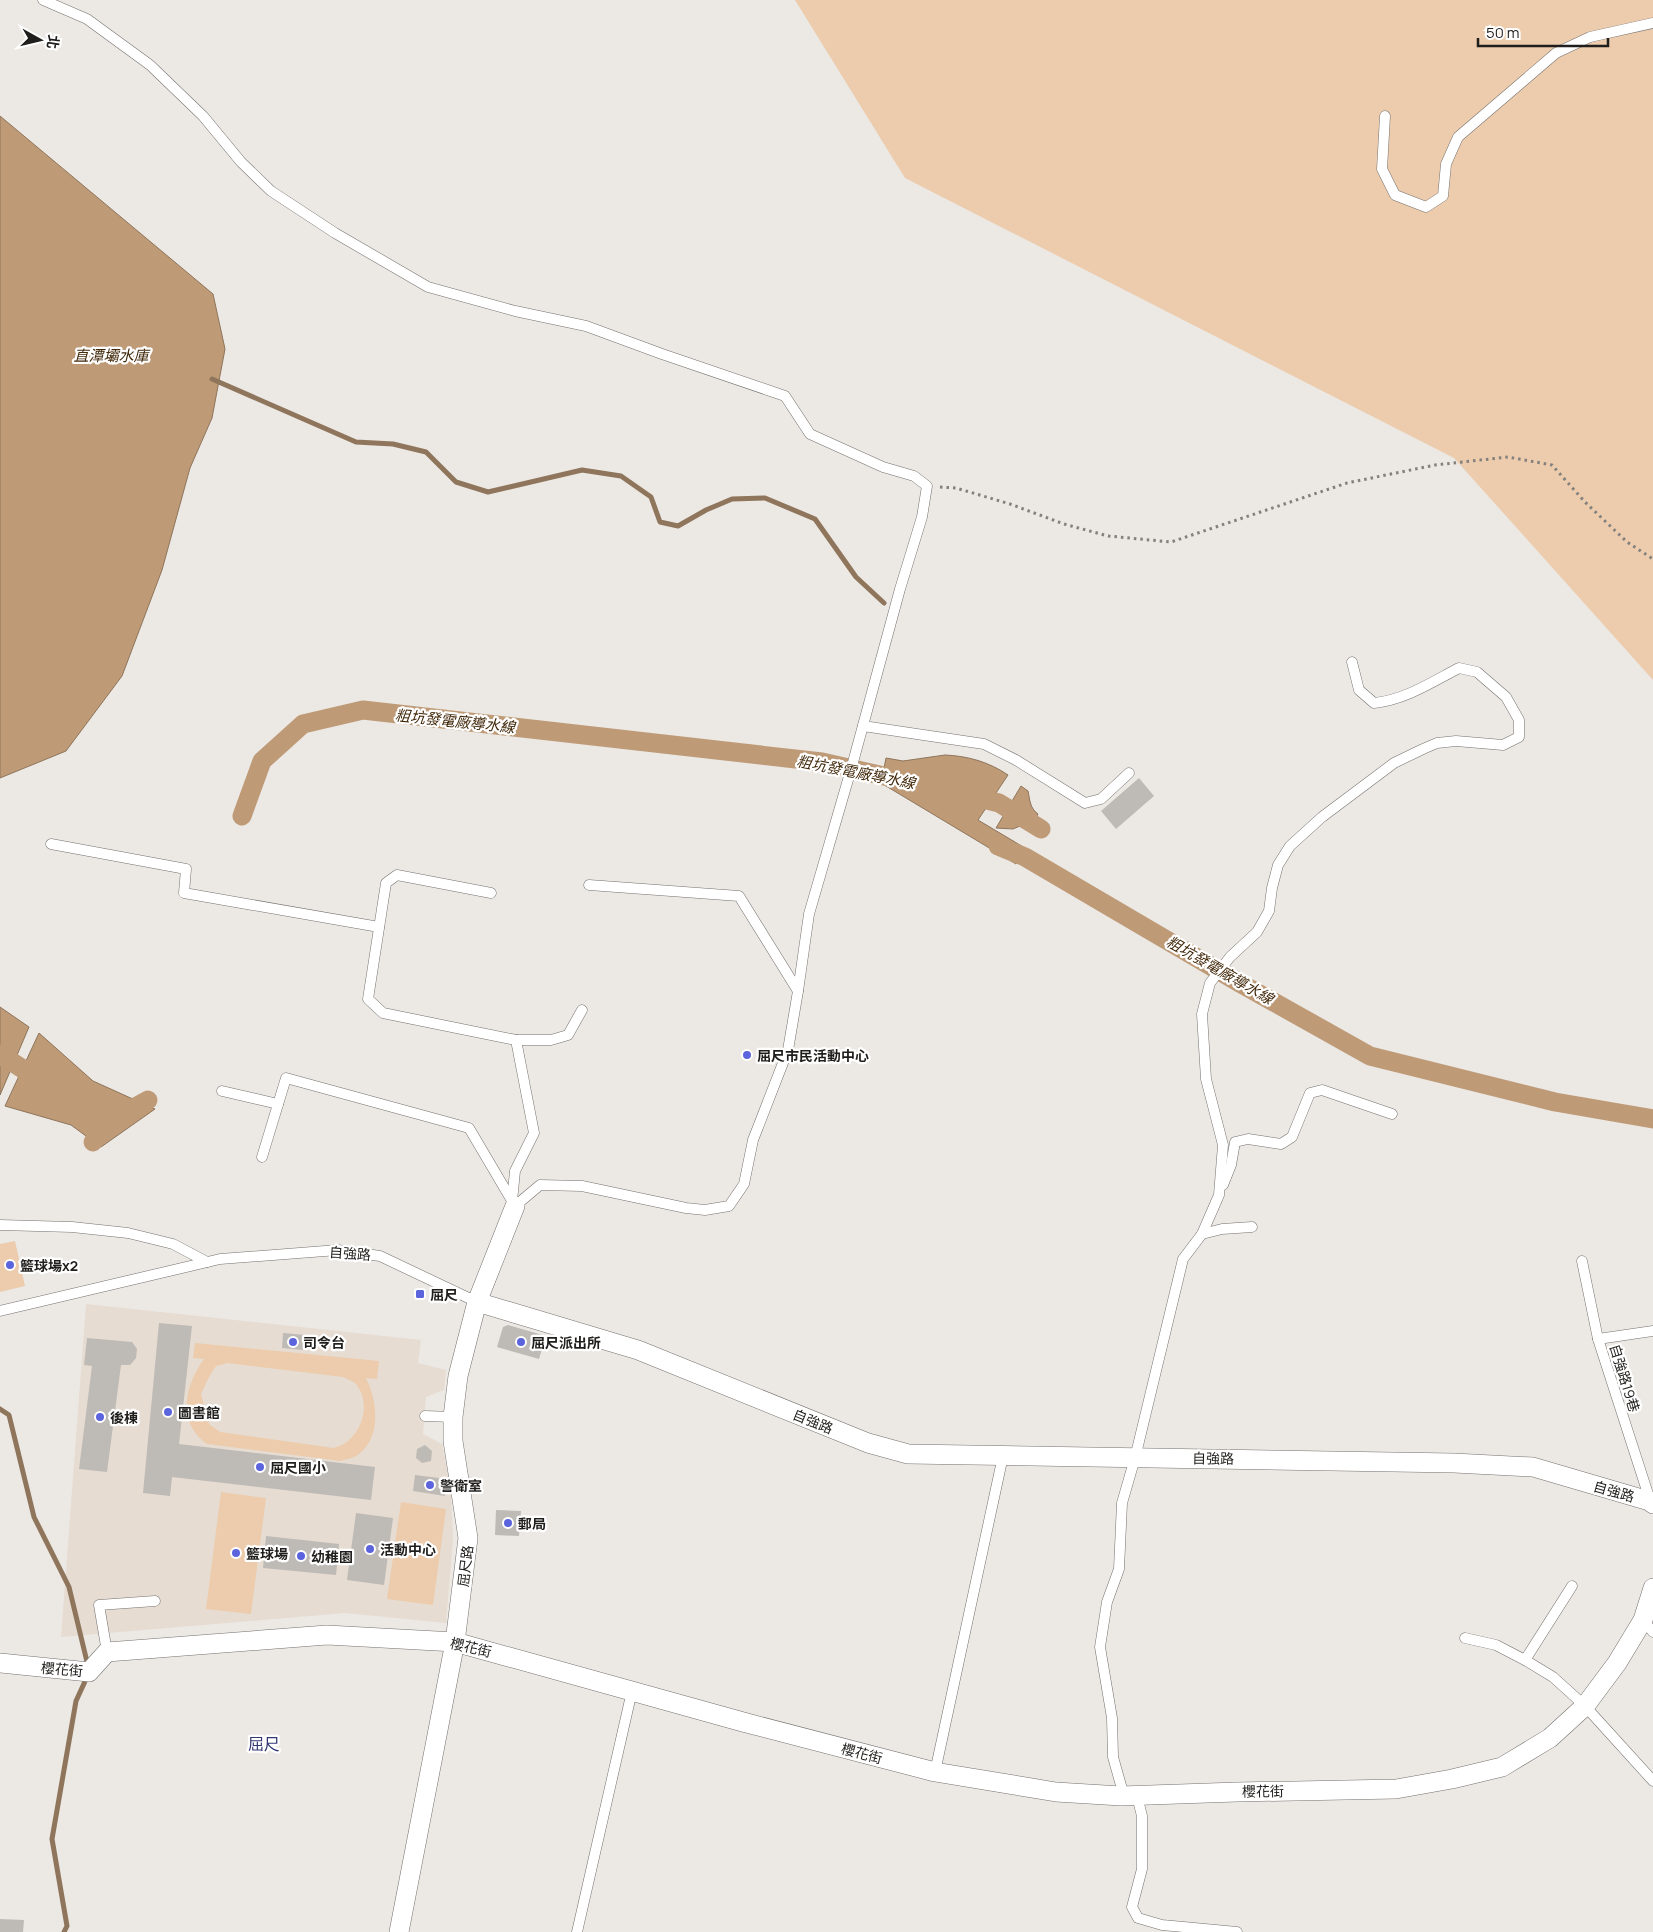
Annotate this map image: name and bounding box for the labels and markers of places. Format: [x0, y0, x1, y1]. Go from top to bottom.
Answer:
place label: 屈尺市民活動中心 [757, 1046, 869, 1065]
marker: 屈尺市民活動中心 [741, 1049, 753, 1061]
place label: 籃球場x2 [20, 1256, 78, 1275]
marker: 籃球場x2 [4, 1259, 16, 1271]
place label: 屈尺 [430, 1285, 458, 1304]
marker: 屈尺 [414, 1288, 426, 1300]
place label: 司令台 [303, 1333, 345, 1352]
place label: 屈尺派出所 [531, 1333, 601, 1352]
marker: 司令台 [287, 1336, 299, 1348]
marker: 屈尺派出所 [515, 1336, 527, 1348]
place label: 圖書館 [178, 1403, 220, 1422]
marker: 圖書館 [162, 1406, 174, 1418]
place label: 後棟 [110, 1408, 138, 1427]
marker: 後棟 [94, 1411, 106, 1423]
place label: 屈尺國小 [270, 1458, 326, 1477]
marker: 屈尺國小 [254, 1461, 266, 1473]
place label: 警衛室 [440, 1476, 482, 1495]
marker: 警衛室 [424, 1479, 436, 1491]
place label: 郵局 [518, 1514, 546, 1533]
marker: 郵局 [502, 1517, 514, 1529]
place label: 活動中心 [380, 1540, 436, 1559]
marker: 活動中心 [364, 1543, 376, 1555]
place label: 籃球場 [246, 1544, 288, 1563]
marker: 籃球場 [230, 1547, 242, 1559]
place label: 幼稚園 [311, 1547, 353, 1566]
marker: 幼稚園 [295, 1550, 307, 1562]

